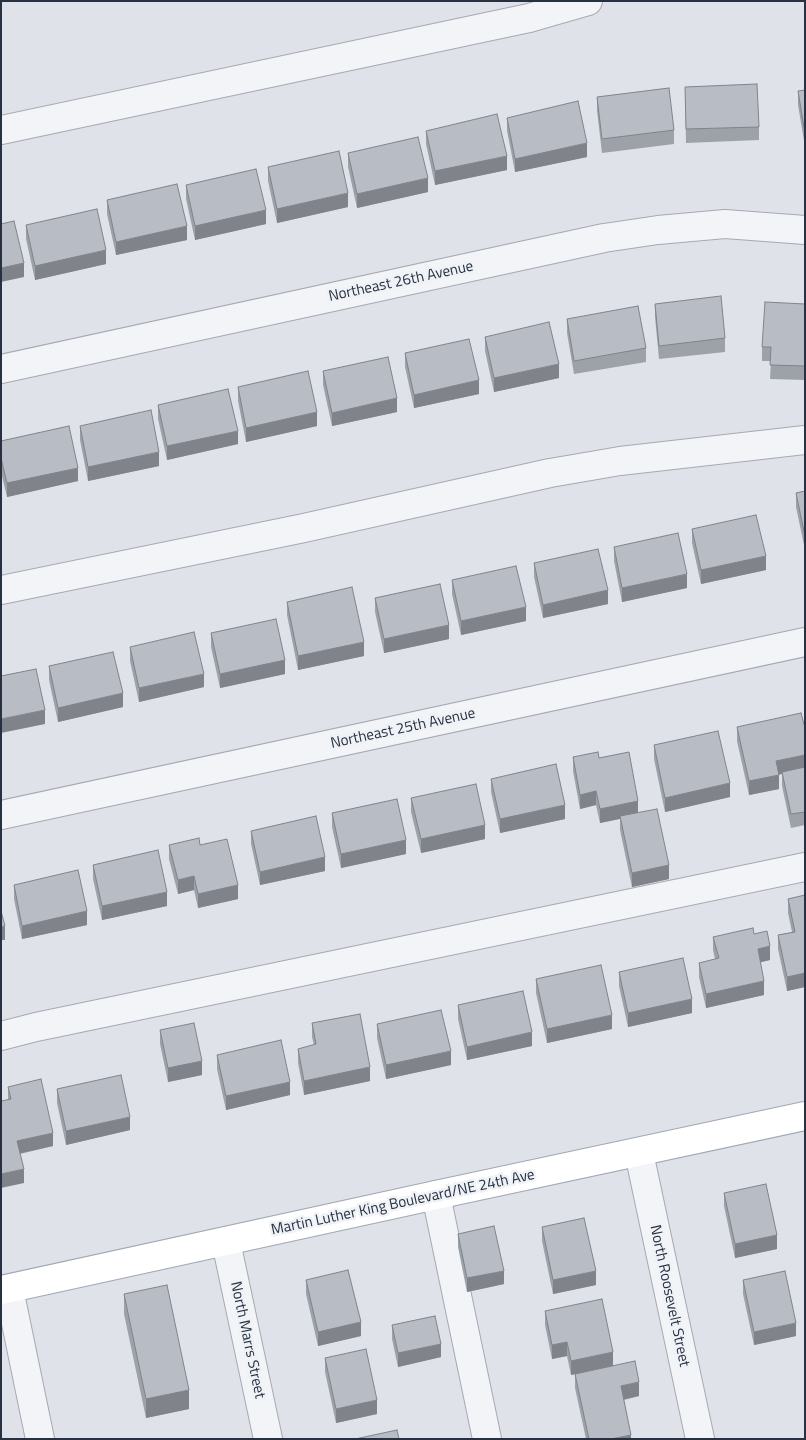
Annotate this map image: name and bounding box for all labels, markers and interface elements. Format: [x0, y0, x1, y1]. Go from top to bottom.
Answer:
street label: Northeast 26th Avenue [327, 258, 475, 306]
street label: Northeast 25th Avenue [329, 705, 477, 753]
street label: Martin Luther King Boulevard/NE 24th Ave [270, 1166, 536, 1240]
street label: North Roosevelt Street [645, 1223, 693, 1369]
street label: North Marrs Street [226, 1280, 268, 1400]

